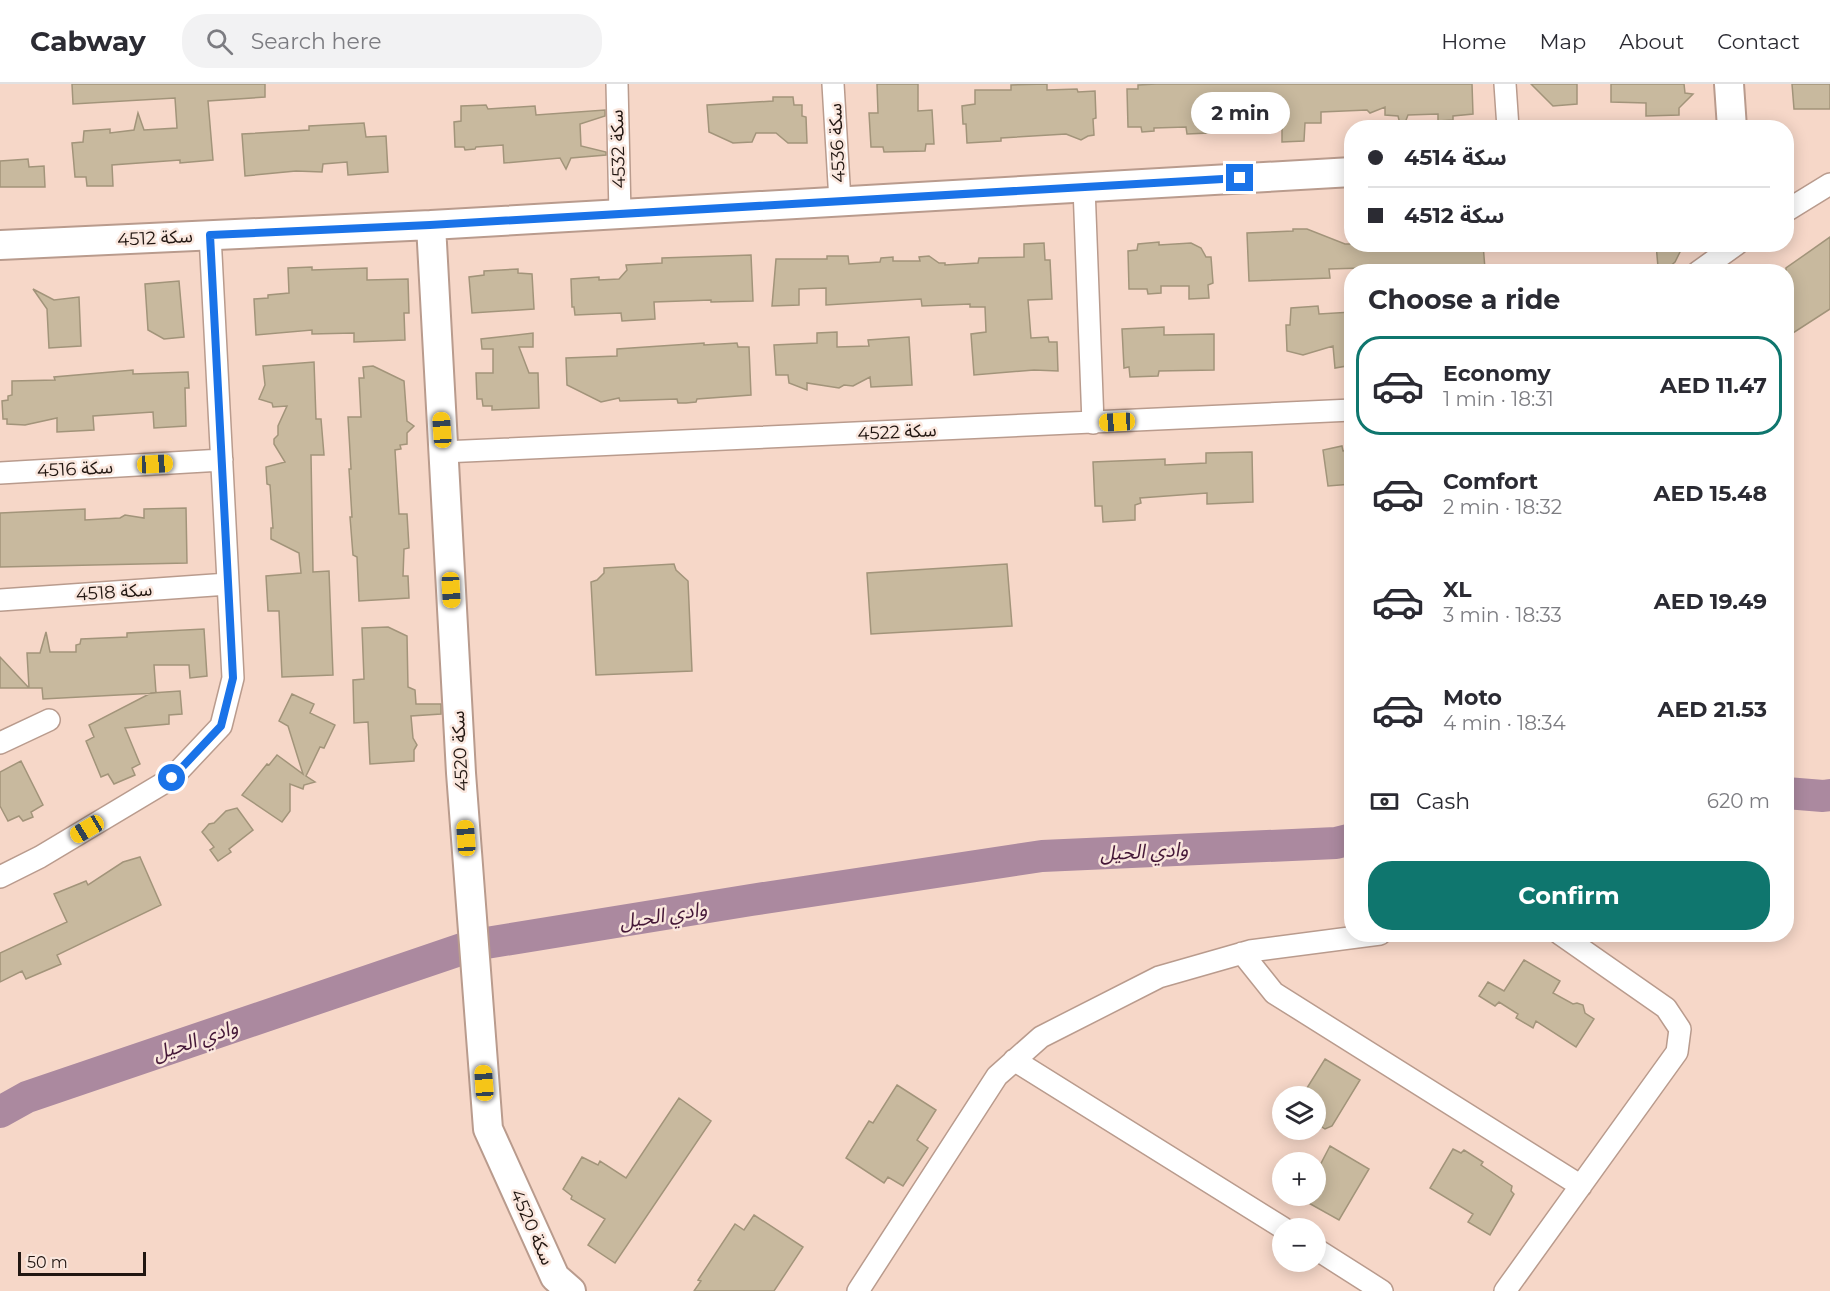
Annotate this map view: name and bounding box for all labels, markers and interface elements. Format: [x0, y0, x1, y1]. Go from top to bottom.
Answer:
search box [182, 14, 602, 68]
text: Cabway [30, 24, 146, 58]
icon: search [203, 25, 236, 58]
text: Search here [251, 28, 382, 55]
text: Home [1441, 29, 1506, 54]
text: Map [1539, 29, 1586, 54]
text: About [1619, 29, 1684, 54]
text: Contact [1717, 29, 1800, 54]
callout: 2 min [1190, 91, 1290, 133]
text: 2 min [1211, 101, 1270, 125]
street label: سكة 4536 [824, 103, 850, 183]
street label: سكة 4532 [606, 109, 630, 189]
text: سكة 4514 [1404, 144, 1507, 171]
route end [1226, 164, 1253, 191]
text: سكة 4512 [1404, 202, 1504, 229]
street label: سكة 4512 [117, 225, 193, 251]
text: Choose a ride [1368, 283, 1560, 316]
icon: car [1371, 359, 1425, 413]
text: Economy [1443, 360, 1551, 387]
text: AED 11.47 [1660, 372, 1767, 399]
text: 1 min · 18:31 [1443, 387, 1554, 411]
car [432, 411, 452, 449]
car [1099, 412, 1135, 432]
street label: سكة 4522 [857, 419, 937, 445]
car [137, 454, 173, 474]
street label: سكة 4516 [36, 456, 114, 482]
icon: car [1371, 467, 1425, 521]
text: Comfort [1443, 468, 1538, 495]
text: AED 15.48 [1654, 480, 1767, 507]
text: 2 min · 18:32 [1443, 495, 1562, 519]
car [441, 572, 461, 608]
icon: car [1371, 575, 1425, 629]
text: XL [1443, 576, 1472, 603]
street label: سكة 4518 [75, 578, 153, 606]
text: AED 19.49 [1654, 588, 1767, 615]
text: 3 min · 18:33 [1443, 603, 1562, 627]
icon: car [1371, 683, 1425, 737]
text: Moto [1443, 684, 1502, 711]
text: AED 21.53 [1658, 696, 1767, 723]
street label: سكة 4520 [447, 710, 473, 792]
text: 4 min · 18:34 [1443, 711, 1566, 735]
route start [158, 764, 185, 791]
icon: cash [1368, 785, 1401, 818]
text: Cash [1416, 788, 1470, 815]
text: 620 m [1707, 789, 1770, 813]
car [67, 812, 107, 846]
car [456, 819, 476, 857]
water label: وادي الحيل [1099, 837, 1189, 869]
button: Confirm [1368, 861, 1770, 930]
water label: وادي الحيل [617, 896, 709, 937]
water label: وادي الحيل [149, 1014, 242, 1069]
car [474, 1064, 494, 1102]
map controls [1272, 1086, 1326, 1272]
button: layers [1272, 1086, 1326, 1140]
button: + [1272, 1152, 1326, 1206]
street label: سكة 4520 [506, 1186, 558, 1268]
button: − [1272, 1218, 1326, 1272]
scale bar [18, 1249, 146, 1276]
text: 50 m [27, 1253, 68, 1272]

